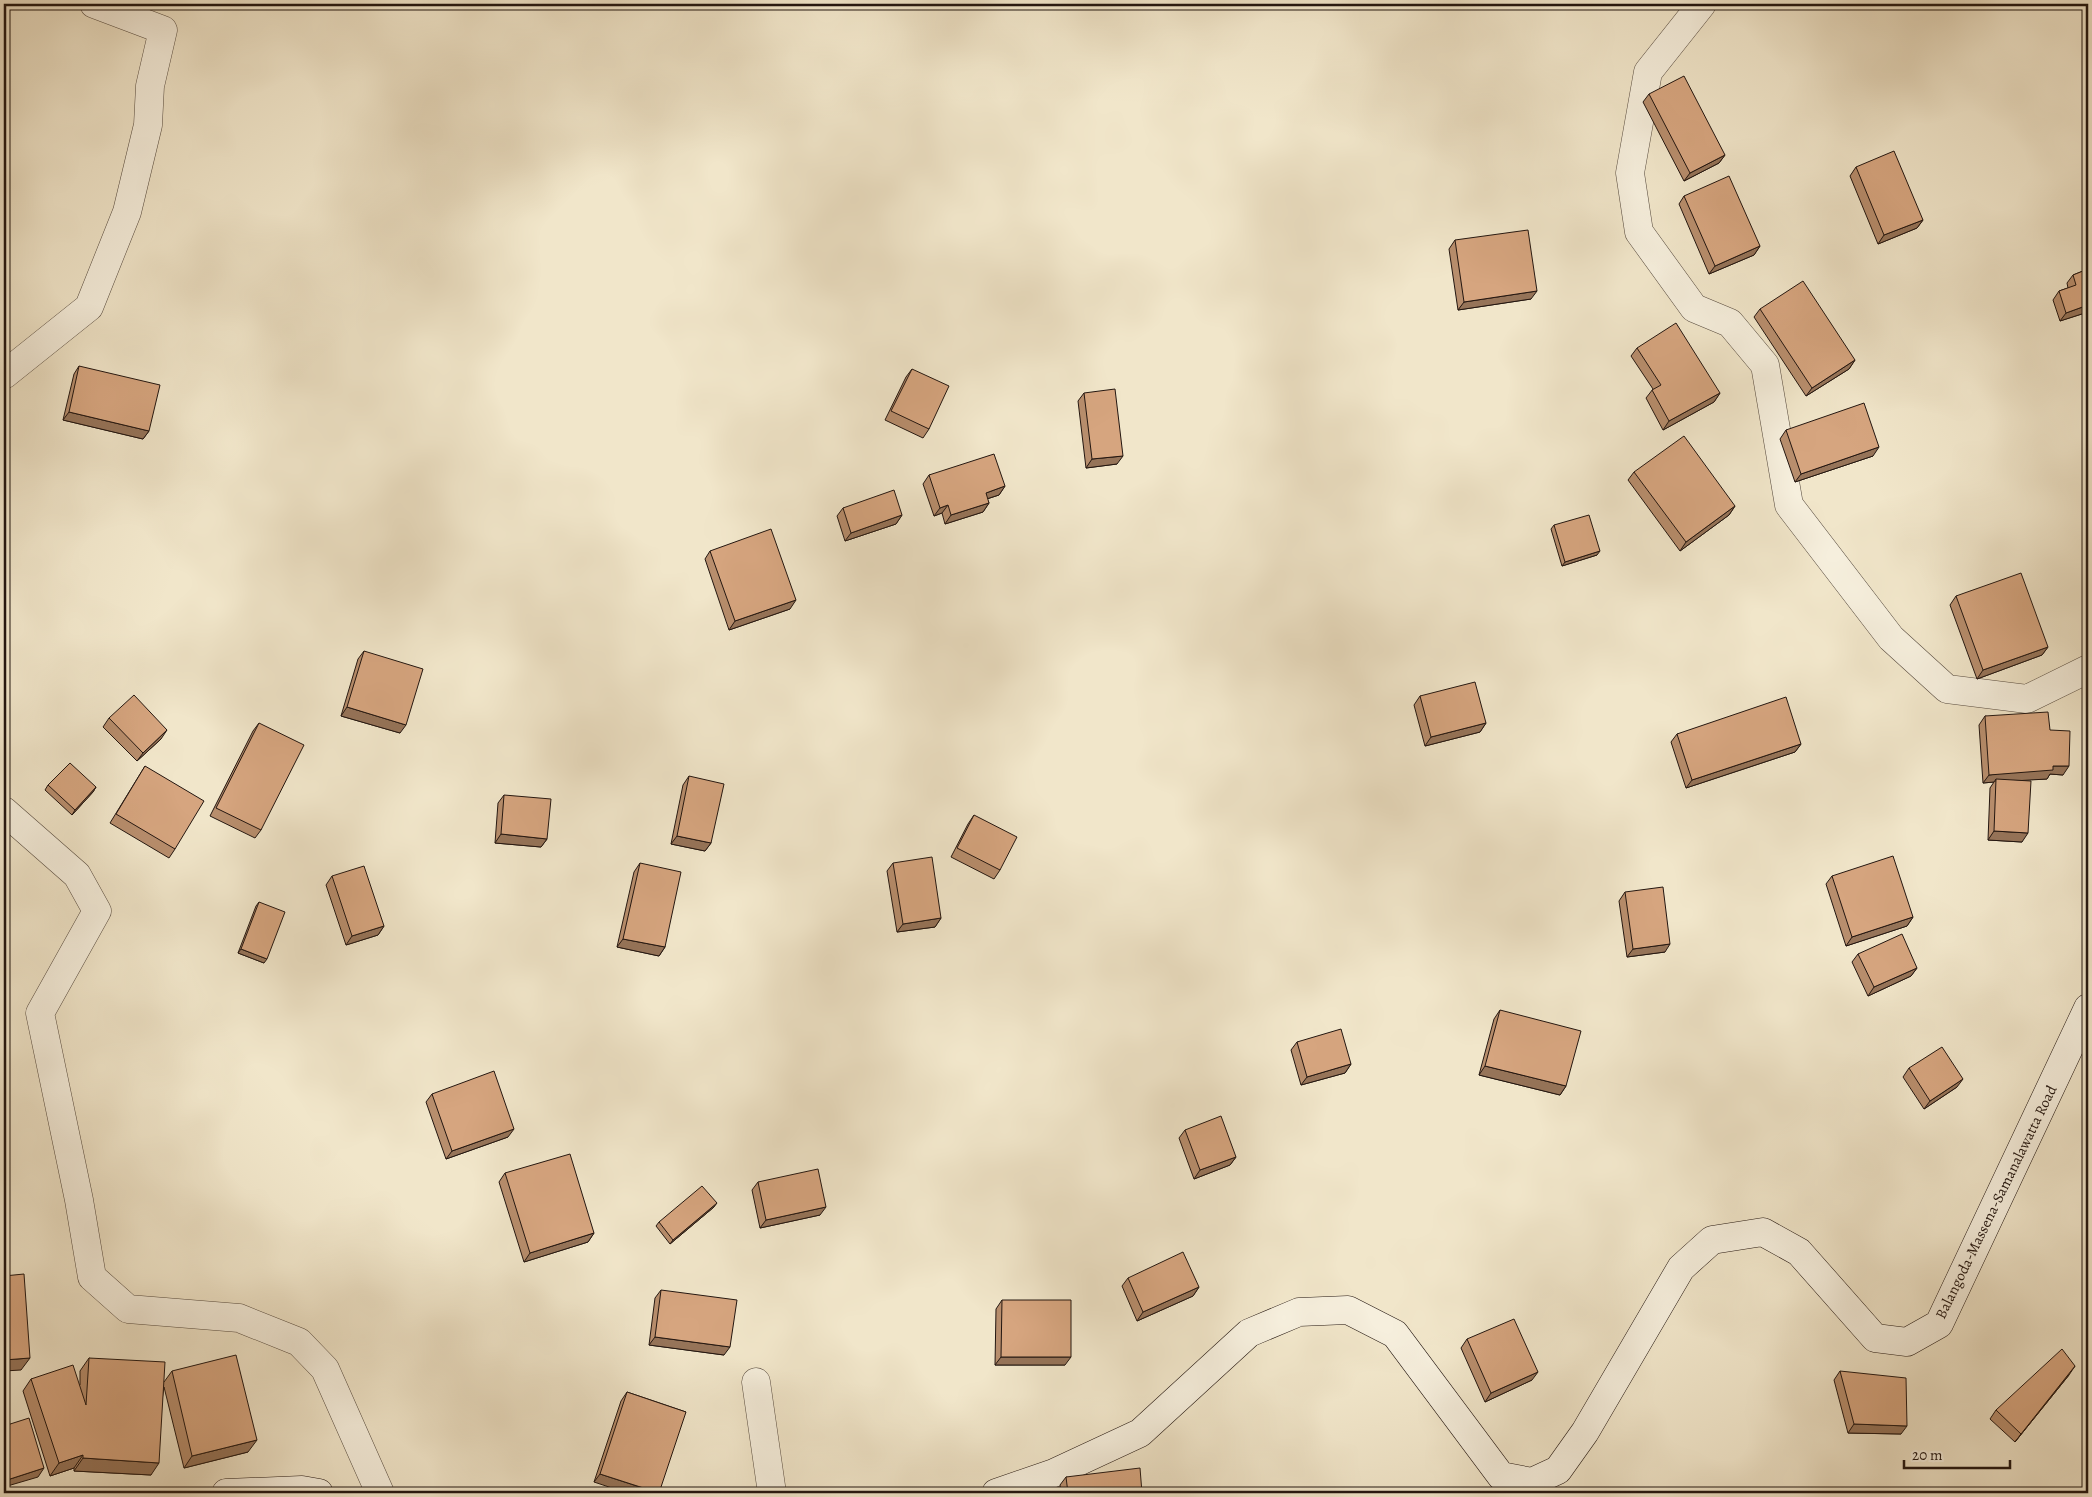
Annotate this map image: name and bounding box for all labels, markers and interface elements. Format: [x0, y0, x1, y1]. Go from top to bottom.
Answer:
street label: Balangoda-Massena-Samanalawatta Road [1931, 1081, 2062, 1322]
scale bar [1904, 1437, 2011, 1469]
text: 20 m [1912, 1445, 1943, 1465]

